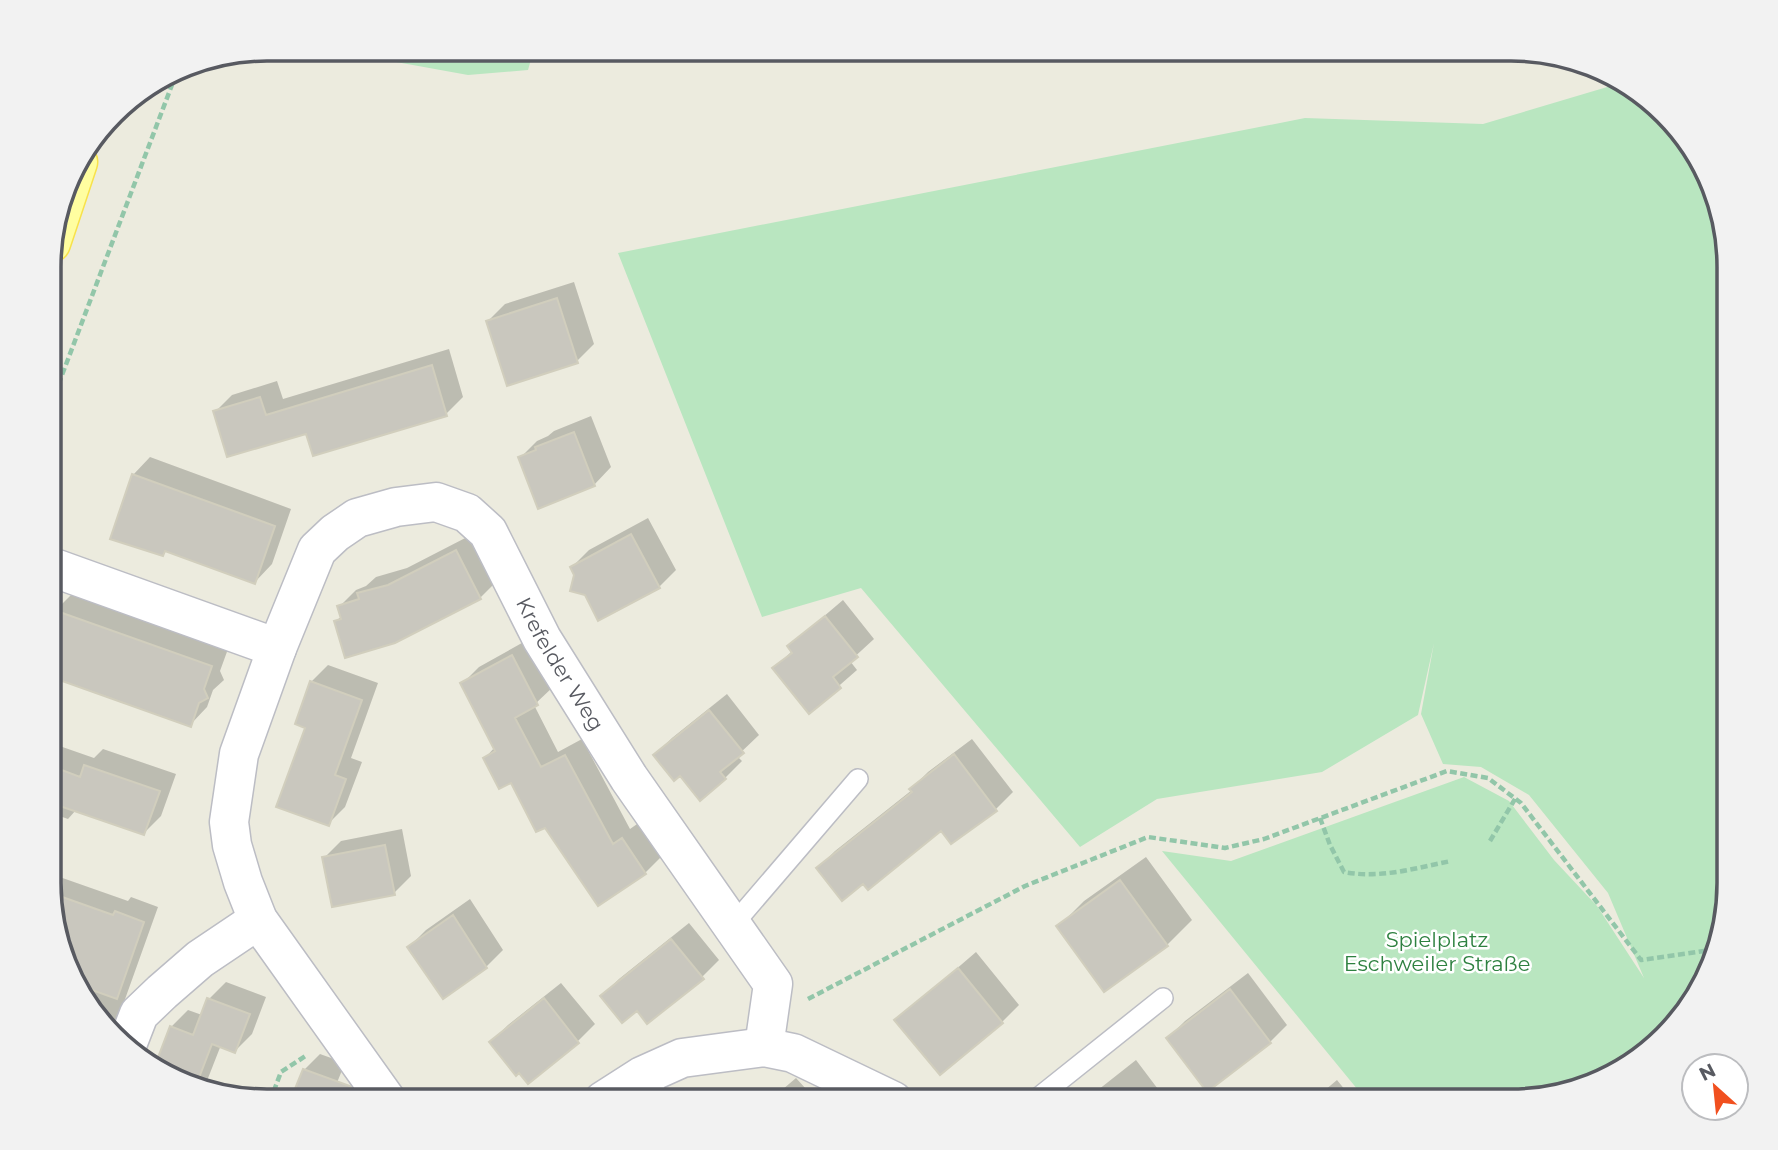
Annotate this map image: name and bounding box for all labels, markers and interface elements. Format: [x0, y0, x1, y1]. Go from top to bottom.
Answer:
street label: Krefelder Weg [511, 593, 609, 735]
park label: Spielplatz Eschweiler Straße [1344, 927, 1530, 976]
north arrow [1680, 1052, 1750, 1122]
text: N [1695, 1059, 1720, 1086]

